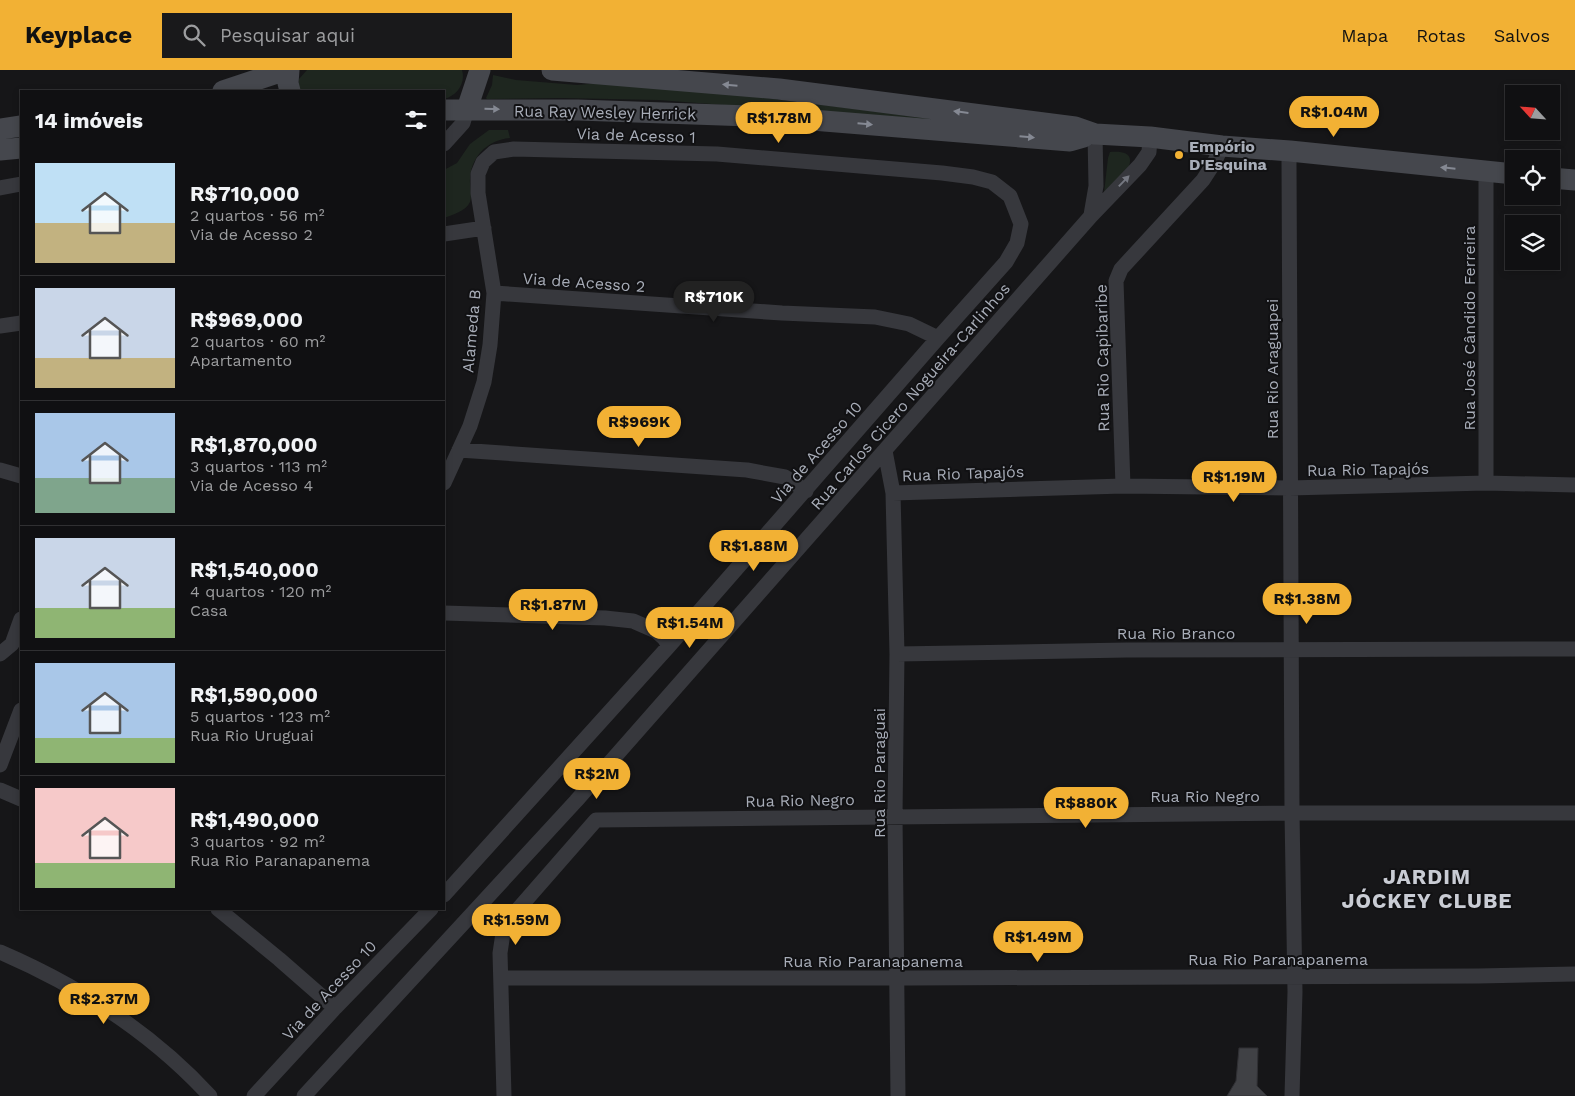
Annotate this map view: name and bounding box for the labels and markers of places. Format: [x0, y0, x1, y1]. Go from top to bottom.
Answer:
pin: R$1.04M [1288, 96, 1380, 138]
pin: R$1.78M [733, 102, 825, 144]
place label: Empório D'Esquina [1189, 137, 1268, 174]
marker: Empório D'Esquina [1173, 149, 1185, 161]
pin: R$710K [673, 280, 755, 323]
pin: R$969K [598, 406, 680, 448]
pin: R$1.19M [1188, 460, 1280, 503]
pin: R$1.88M [708, 530, 800, 572]
pin: R$1.38M [1261, 582, 1353, 625]
pin: R$1.87M [507, 588, 599, 631]
pin: R$1.54M [644, 606, 736, 649]
pin: R$2M [567, 758, 627, 800]
pin: R$880K [1045, 786, 1127, 829]
pin: R$1.59M [470, 904, 562, 946]
pin: R$1.49M [992, 920, 1084, 963]
pin: R$2.37M [58, 982, 150, 1025]

